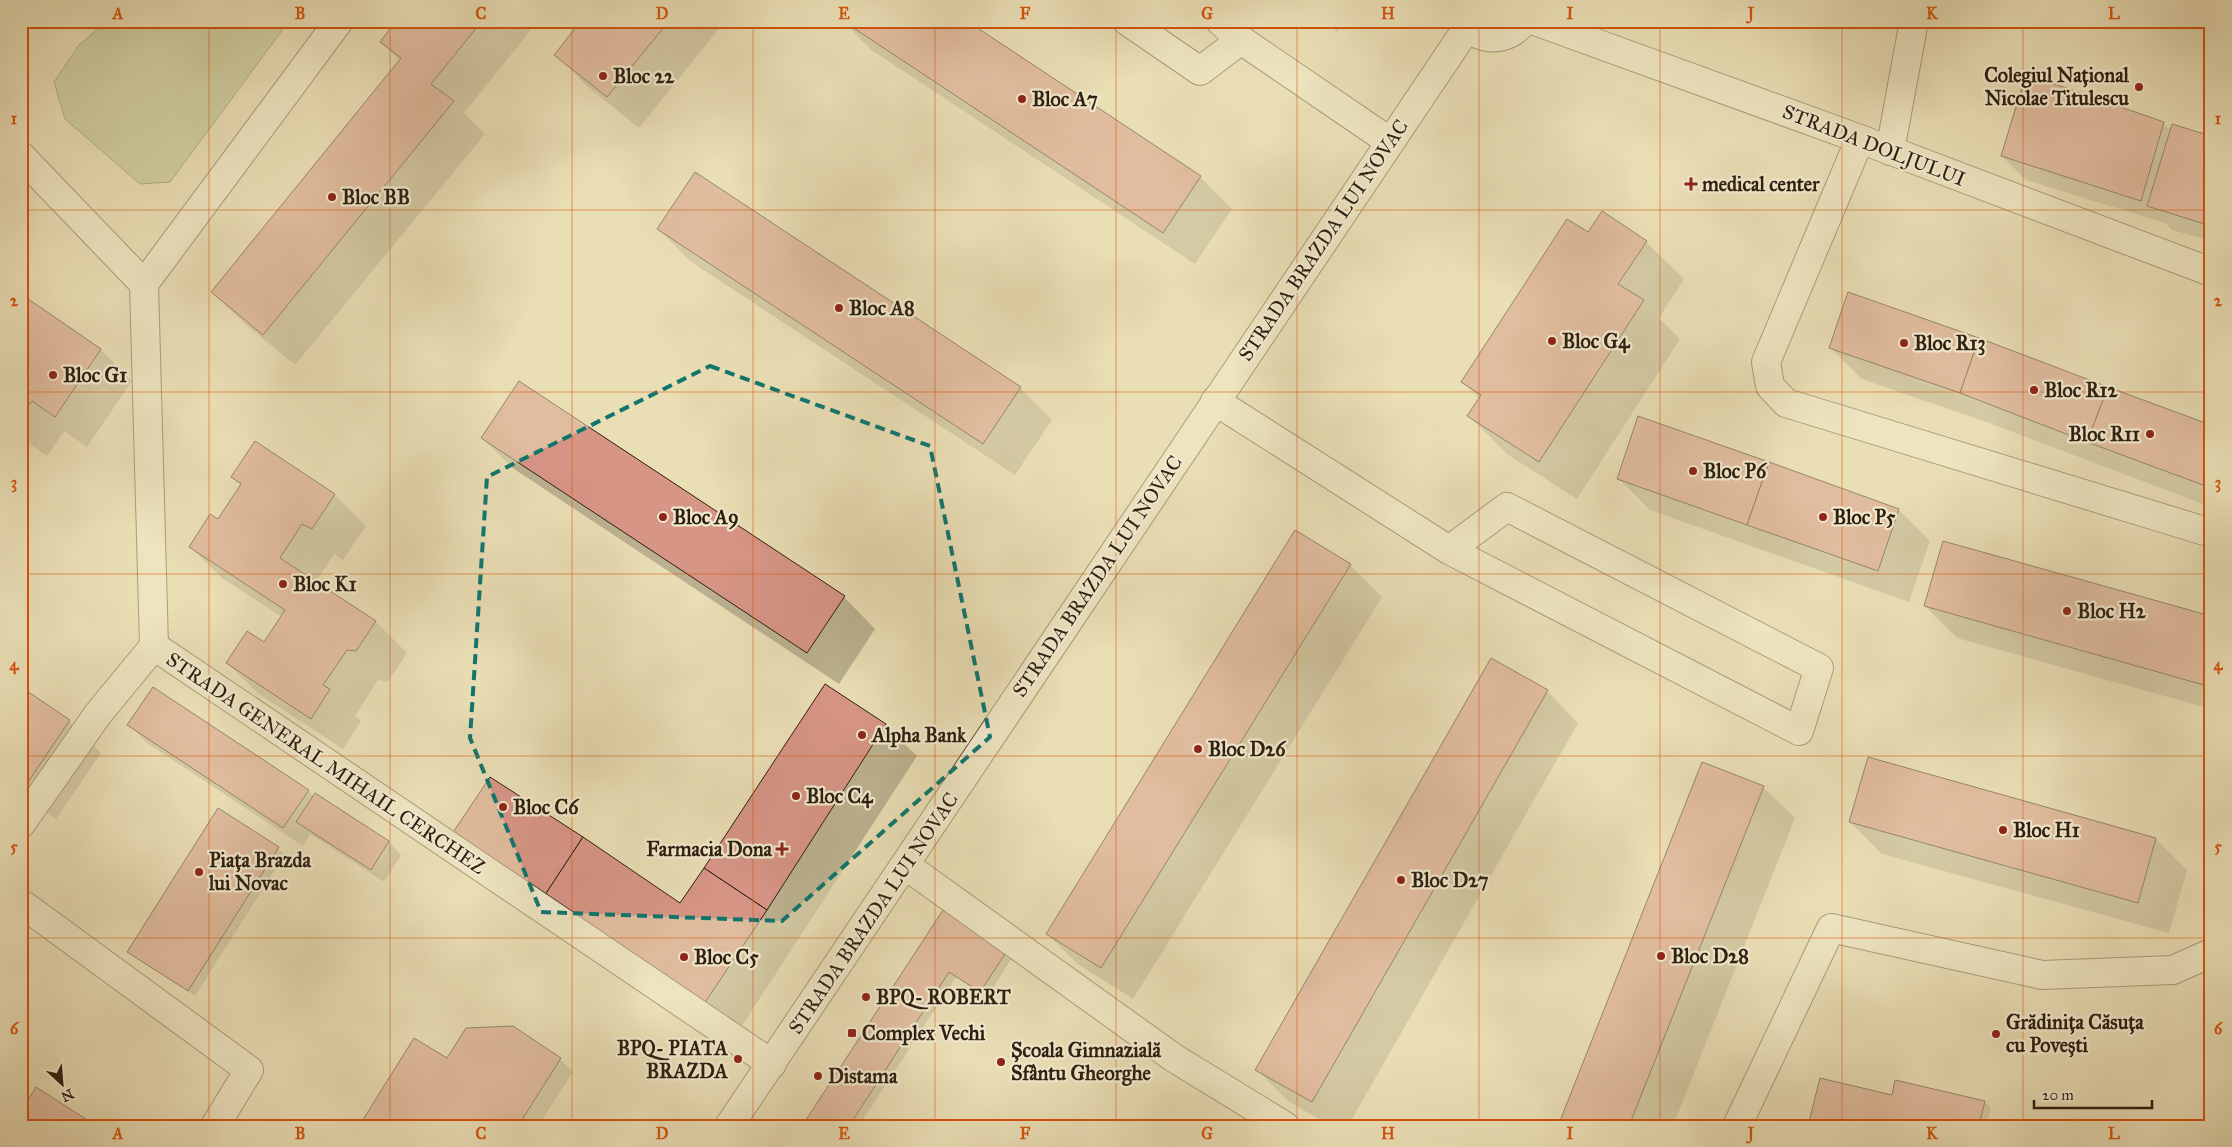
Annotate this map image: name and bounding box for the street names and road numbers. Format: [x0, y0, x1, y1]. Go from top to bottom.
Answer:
street label: STRADA DOLJULUI [1779, 99, 1969, 192]
street label: STRADA BRAZDA LUI NOVAC [1233, 115, 1413, 365]
street label: STRADA BRAZDA LUI NOVAC [1007, 451, 1187, 701]
street label: STRADA GENERAL MIHAIL CERCHEZ [162, 647, 490, 879]
street label: STRADA BRAZDA LUI NOVAC [783, 788, 963, 1038]

